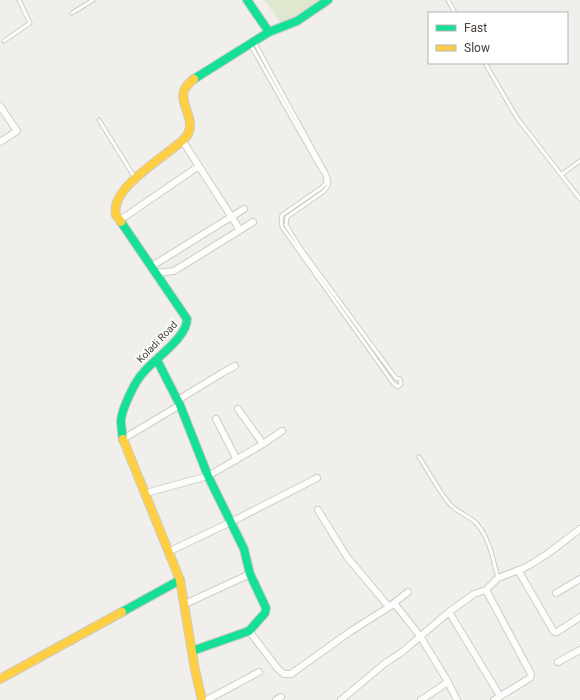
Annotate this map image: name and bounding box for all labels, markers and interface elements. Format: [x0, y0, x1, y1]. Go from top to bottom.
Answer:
legend [428, 12, 568, 64]
text: Fast [464, 21, 487, 35]
text: Slow [464, 41, 490, 55]
street label: Koladi Road [135, 319, 179, 365]

